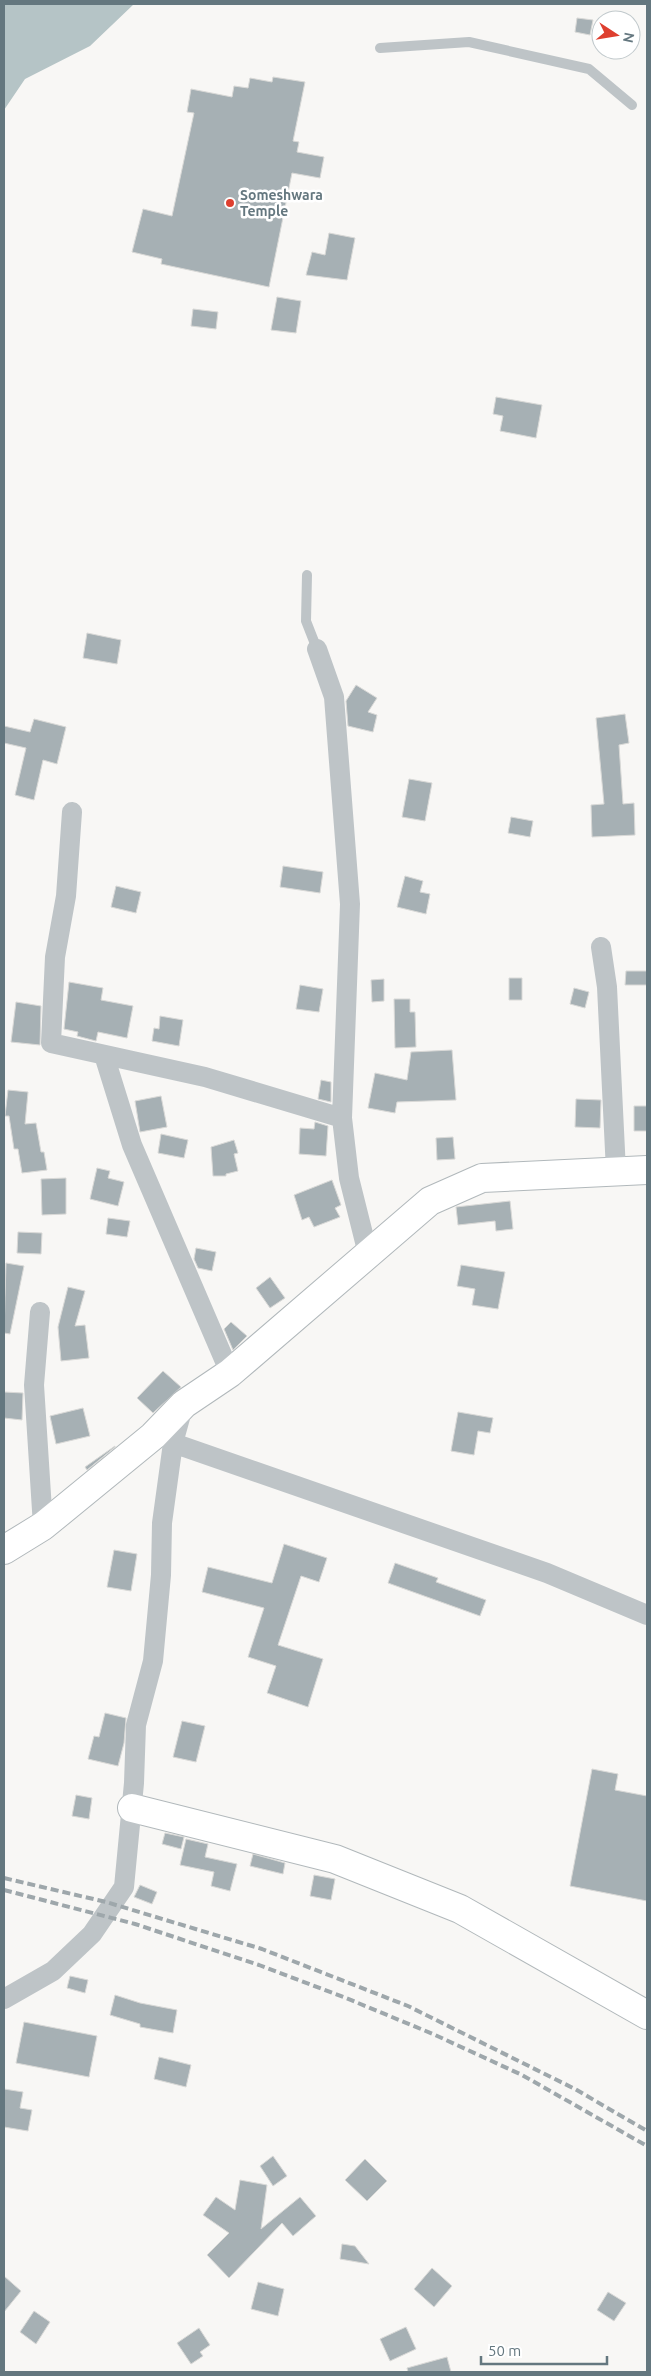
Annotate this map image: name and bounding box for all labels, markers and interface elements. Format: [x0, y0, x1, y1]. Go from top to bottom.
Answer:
north arrow [591, 10, 641, 60]
text: N [620, 31, 638, 44]
place label: Someshwara Temple [240, 187, 323, 219]
marker: Someshwara Temple [224, 197, 236, 209]
scale bar [481, 2334, 607, 2366]
text: 50 m [488, 2342, 521, 2359]

